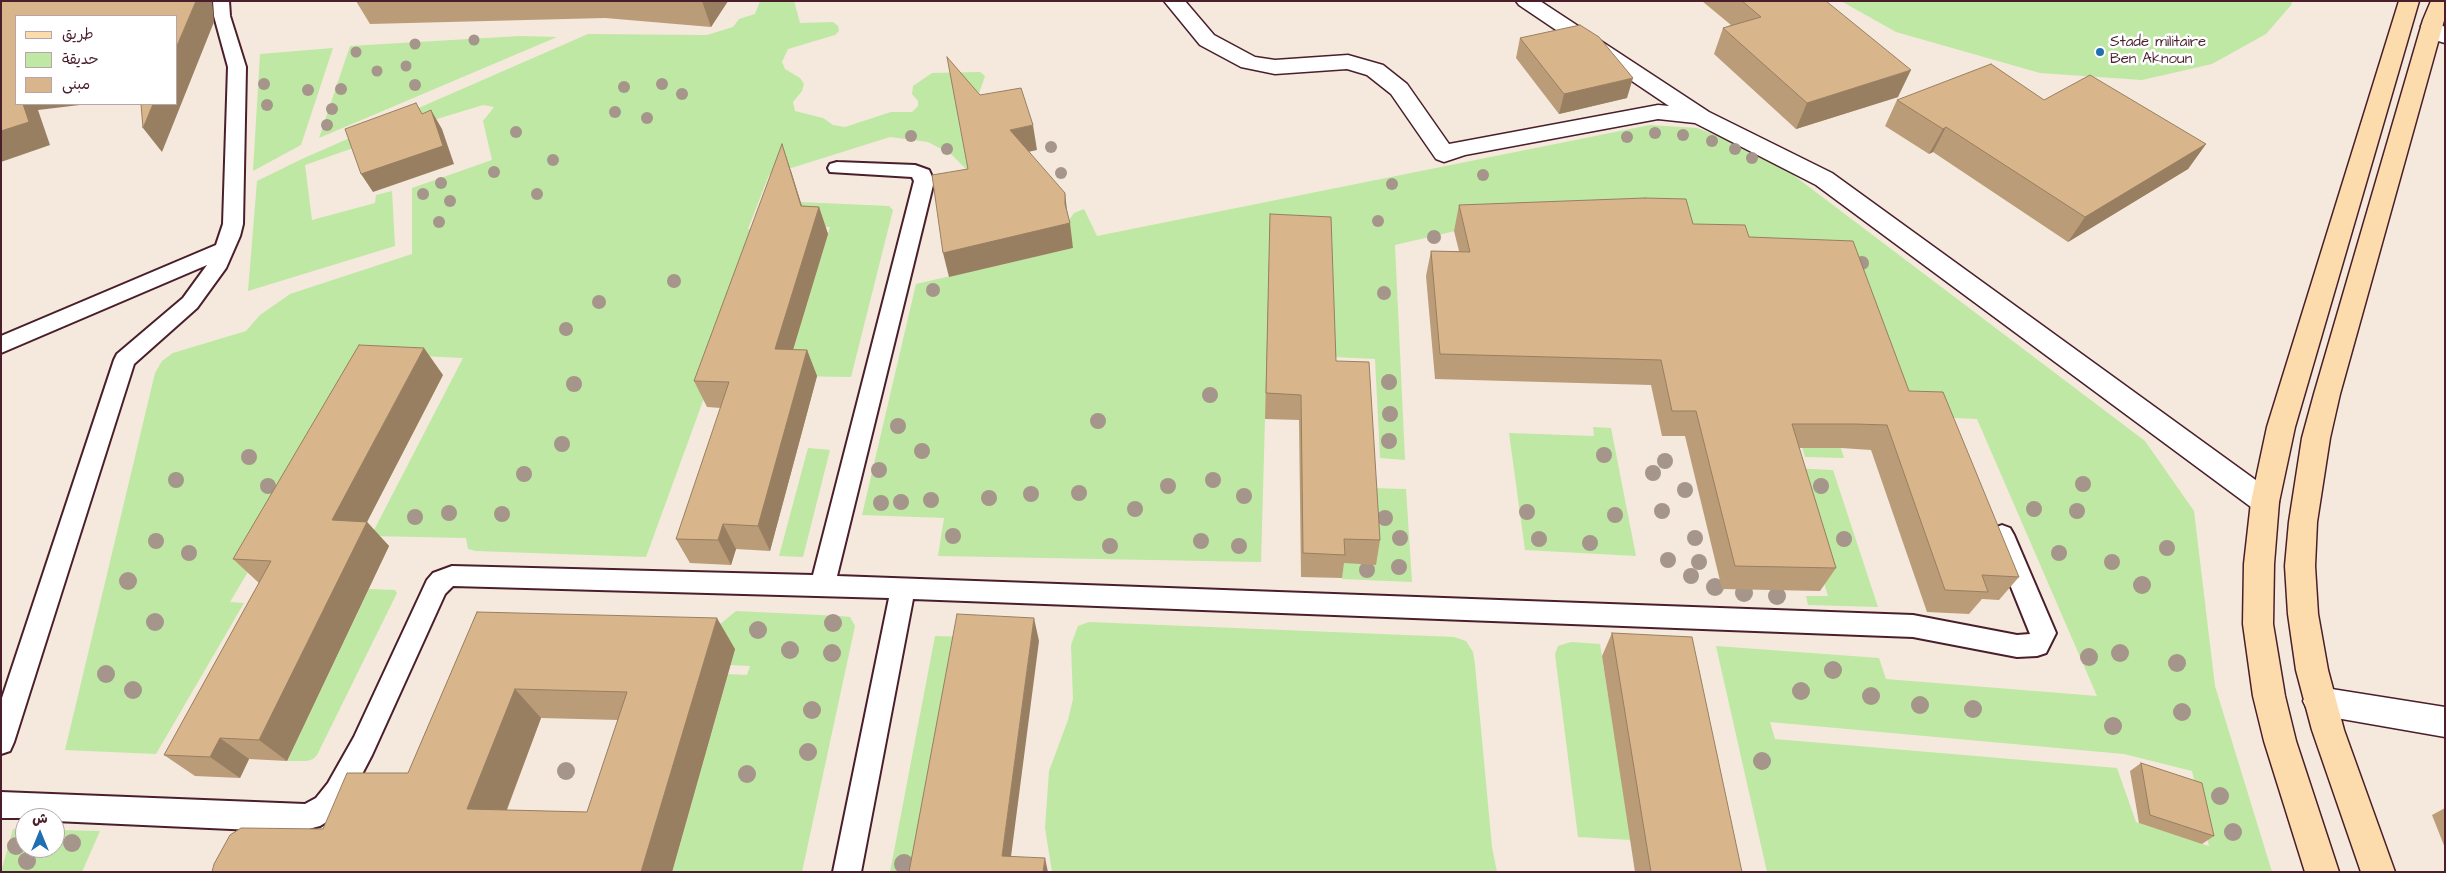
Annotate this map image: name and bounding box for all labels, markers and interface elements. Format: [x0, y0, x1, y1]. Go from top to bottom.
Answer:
legend [15, 15, 178, 105]
text: طريق [62, 24, 94, 45]
place label: Stade militaire Ben Aknoun [2110, 34, 2206, 69]
marker: Stade militaire Ben Aknoun [2094, 46, 2106, 58]
text: حديقة [62, 49, 99, 70]
text: مبنى [62, 74, 90, 95]
north arrow [15, 808, 65, 858]
text: ش [32, 809, 48, 829]

